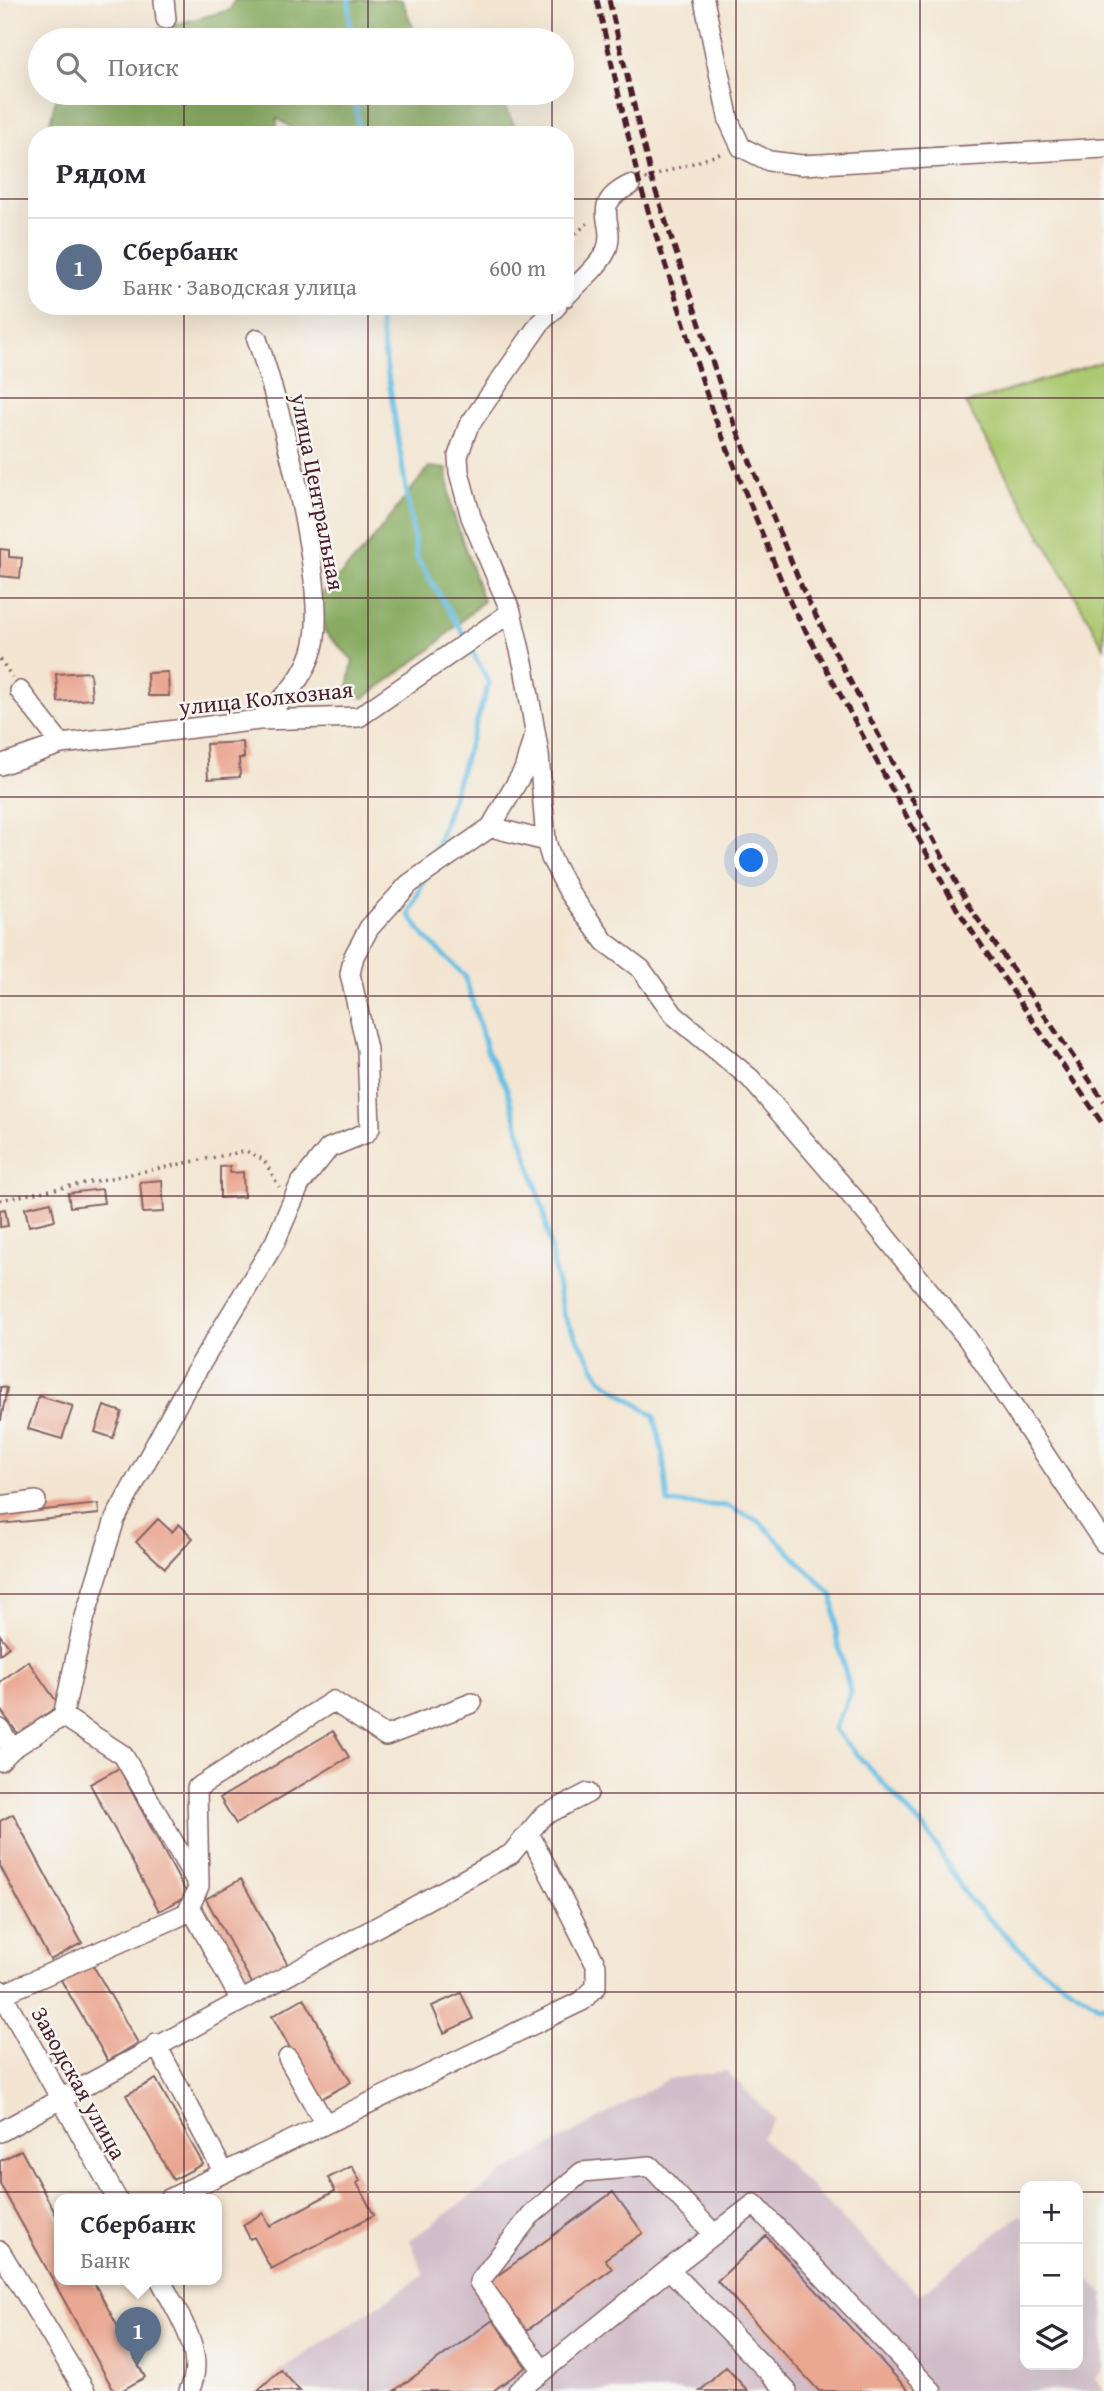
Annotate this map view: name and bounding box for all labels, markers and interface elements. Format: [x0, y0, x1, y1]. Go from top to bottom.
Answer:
search box [28, 28, 574, 105]
text: Поиск [108, 47, 179, 86]
icon: search [52, 48, 90, 86]
text: Рядом [56, 150, 147, 194]
text: Сбербанк [123, 231, 238, 270]
text: 1 [73, 251, 85, 284]
text: 600 m [489, 251, 546, 284]
text: Банк · Заводская улица [123, 270, 357, 303]
street label: улица Центральная [283, 390, 354, 594]
street label: улица Колхозная [176, 672, 355, 723]
your location [734, 843, 768, 877]
street label: Заводская улица [24, 2000, 135, 2165]
map controls [1020, 2181, 1083, 2370]
button: + [1020, 2181, 1083, 2244]
popup [54, 2194, 222, 2285]
text: Сбербанк [81, 2204, 195, 2243]
text: Банк [81, 2243, 130, 2276]
button: − [1020, 2244, 1083, 2307]
pin: 1 [115, 2307, 161, 2365]
button: layers [1020, 2307, 1083, 2370]

